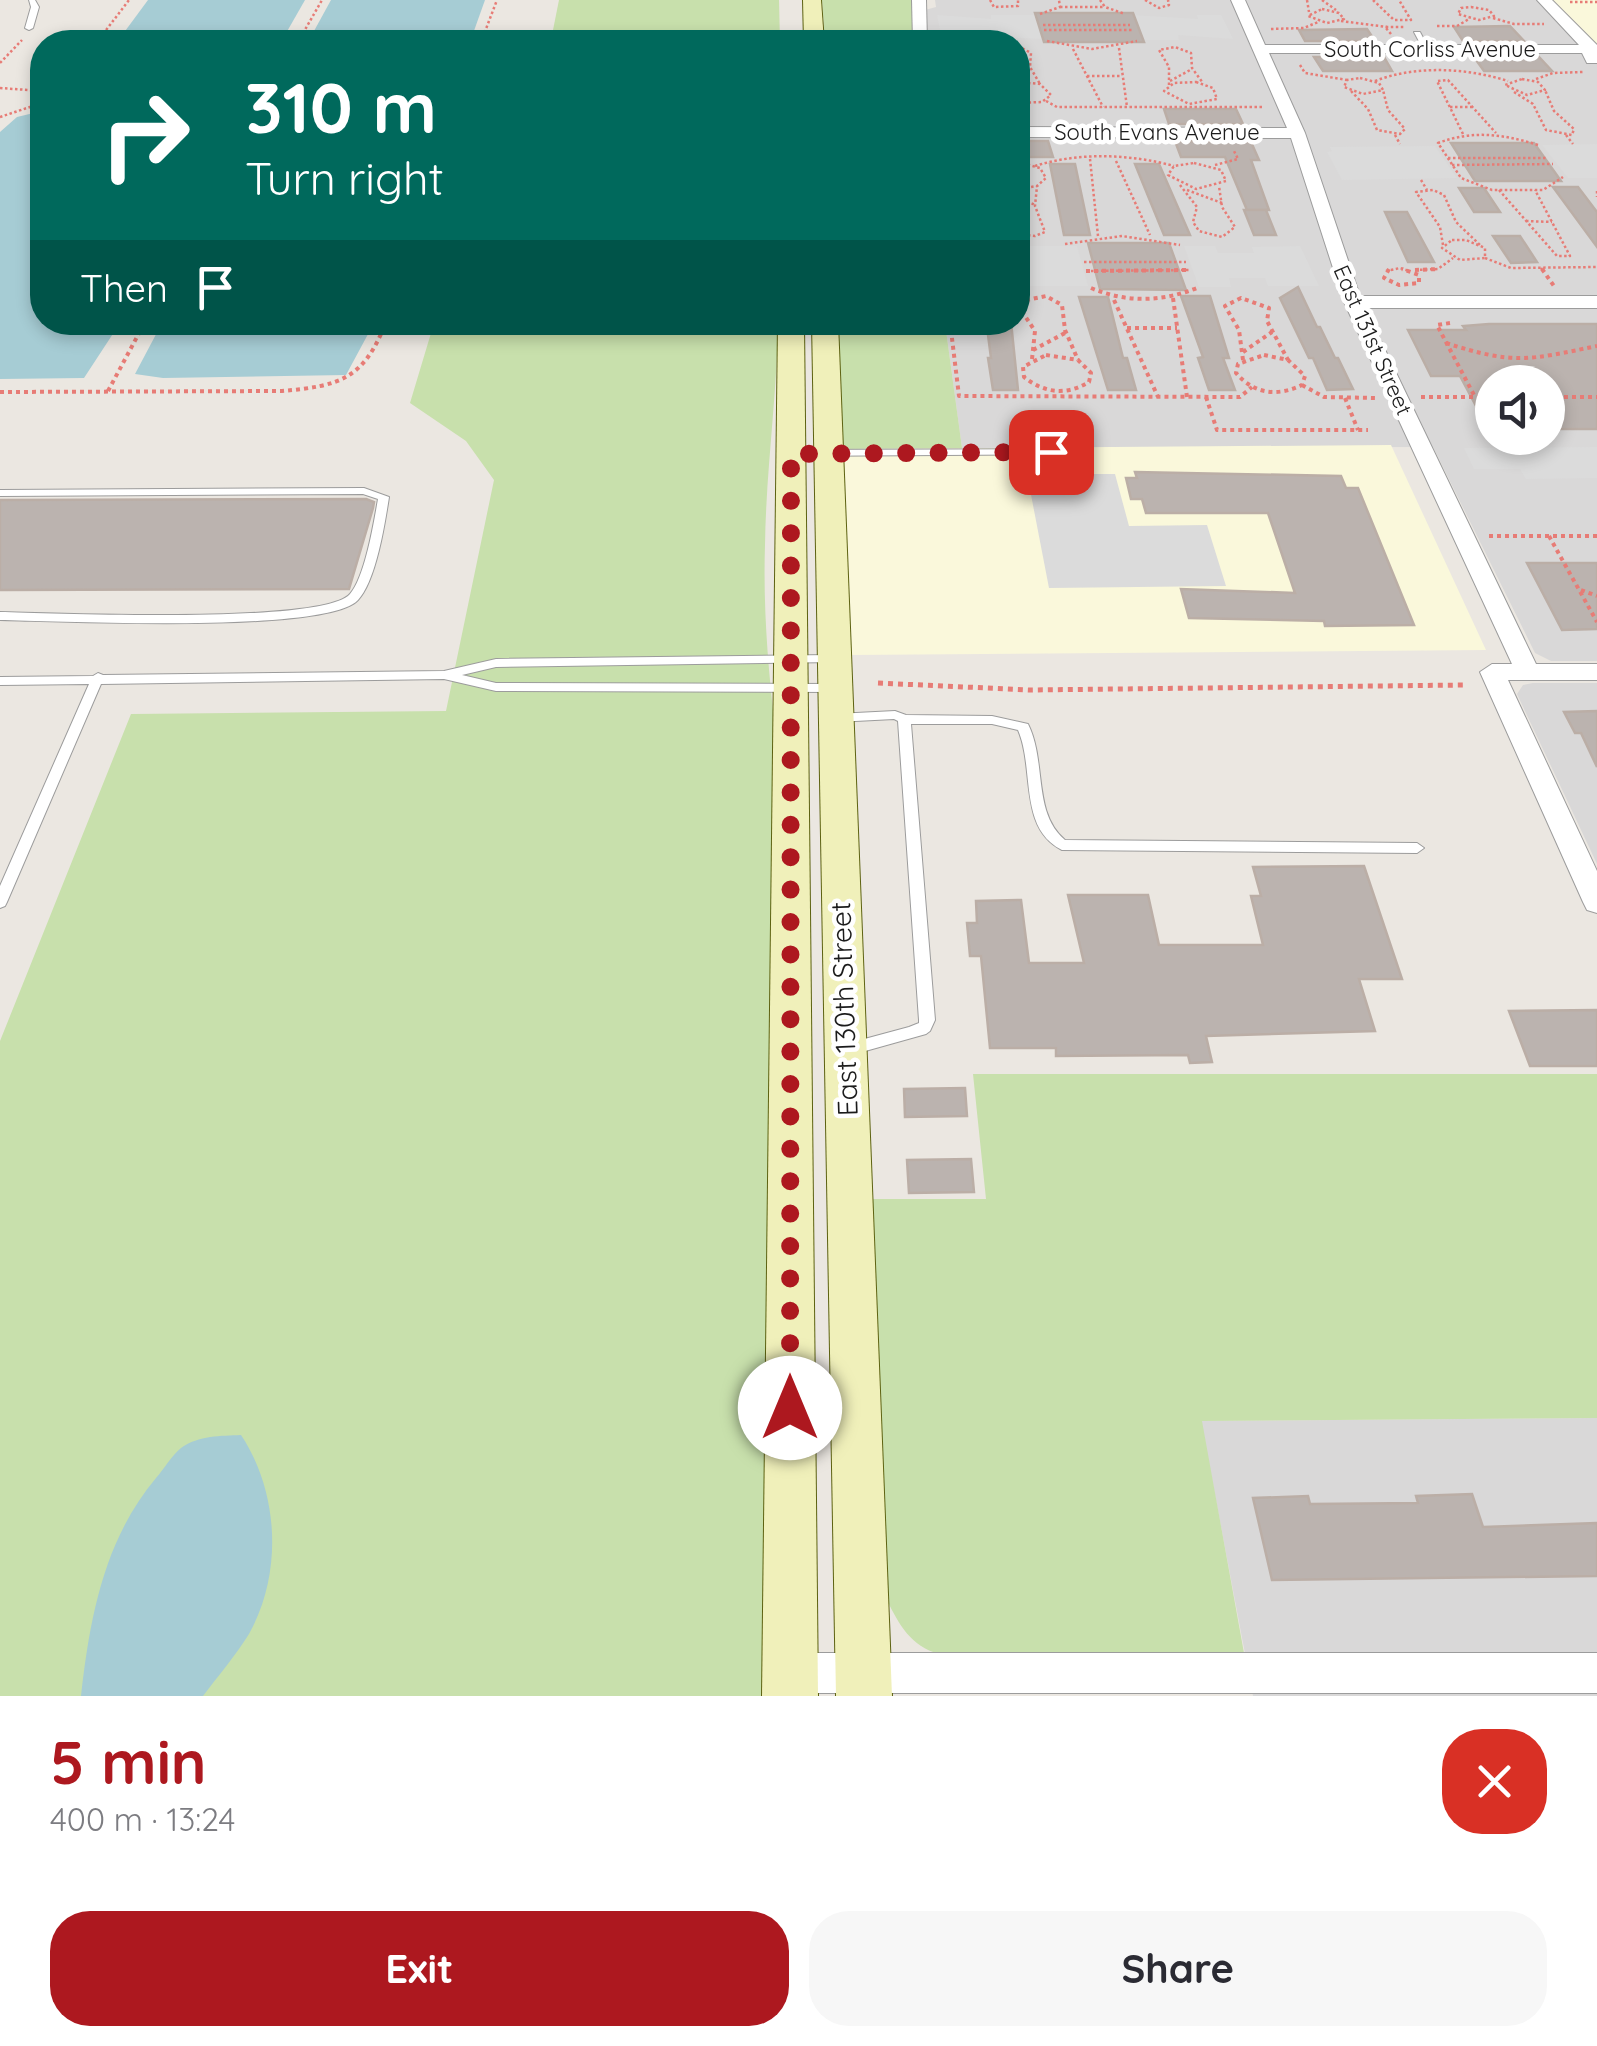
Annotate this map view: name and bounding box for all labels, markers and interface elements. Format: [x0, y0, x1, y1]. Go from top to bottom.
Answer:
street label: South Corliss Avenue [1324, 35, 1536, 63]
text: 310 m [245, 63, 437, 151]
icon: right [80, 70, 210, 200]
street label: South Evans Avenue [1054, 118, 1260, 146]
text: Turn right [245, 150, 444, 206]
icon: arrive [188, 260, 243, 315]
street label: East 131st Street [1327, 261, 1419, 419]
text: Then [80, 264, 168, 312]
map controls [1475, 365, 1565, 455]
button: sound [1475, 365, 1565, 455]
pin [1009, 410, 1094, 495]
icon: arrive [1024, 425, 1079, 480]
street label: East 130th Street [822, 901, 865, 1117]
position arrow [738, 1356, 842, 1460]
text: 5 min [50, 1724, 207, 1799]
button: close [1442, 1729, 1547, 1834]
text: 400 m · 13:24 [50, 1799, 235, 1839]
button: Exit [50, 1911, 789, 2026]
button: Share [809, 1911, 1547, 2026]

